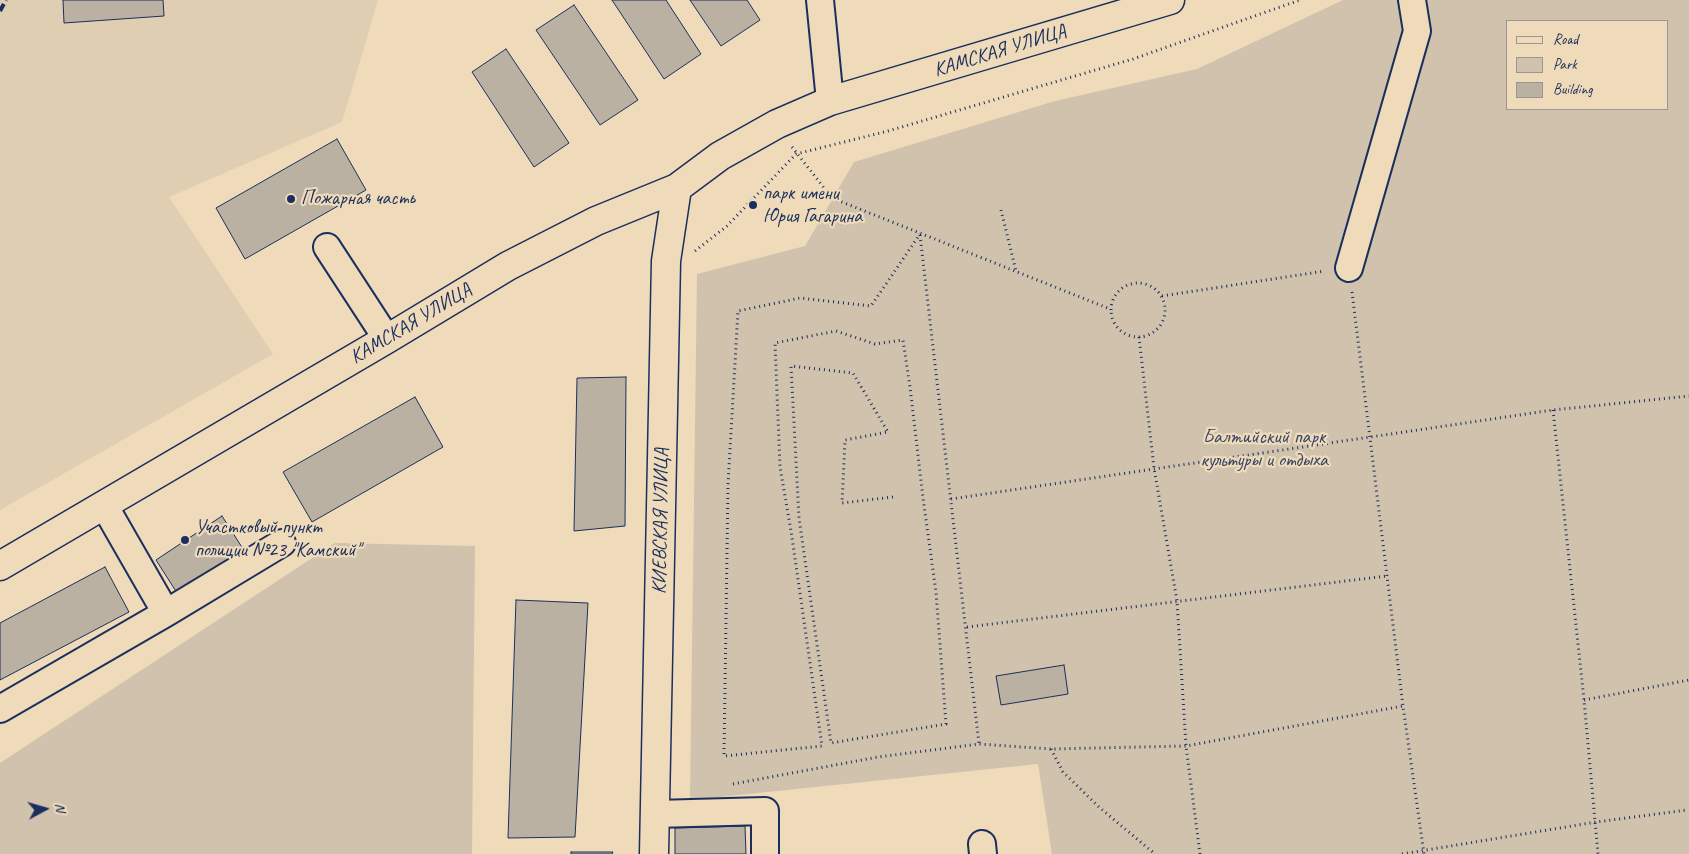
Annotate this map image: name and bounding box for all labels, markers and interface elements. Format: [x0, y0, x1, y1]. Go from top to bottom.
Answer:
street label: КАМСКАЯ УЛИЦА [931, 19, 1069, 83]
legend [1506, 20, 1669, 110]
text: Road [1553, 30, 1578, 49]
text: Park [1553, 55, 1577, 74]
text: Building [1553, 80, 1592, 99]
place label: парк имени Юрия Гагарина [763, 182, 862, 229]
place label: Пожарная часть [301, 187, 415, 211]
marker: Пожарная часть [285, 193, 297, 205]
marker: парк имени Юрия Гагарина [747, 199, 759, 211]
street label: КАМСКАЯ УЛИЦА [346, 278, 476, 370]
park label: Балтийский парк культуры и отдыха [1200, 426, 1328, 473]
street label: КИЕВСКАЯ УЛИЦА [648, 448, 674, 594]
place label: Участковый пункт полиции №23 "Камский" [195, 516, 360, 563]
marker: Участковый пункт полиции №23 "Камский" [179, 534, 191, 546]
north arrow [20, 784, 70, 834]
text: N [52, 802, 69, 813]

